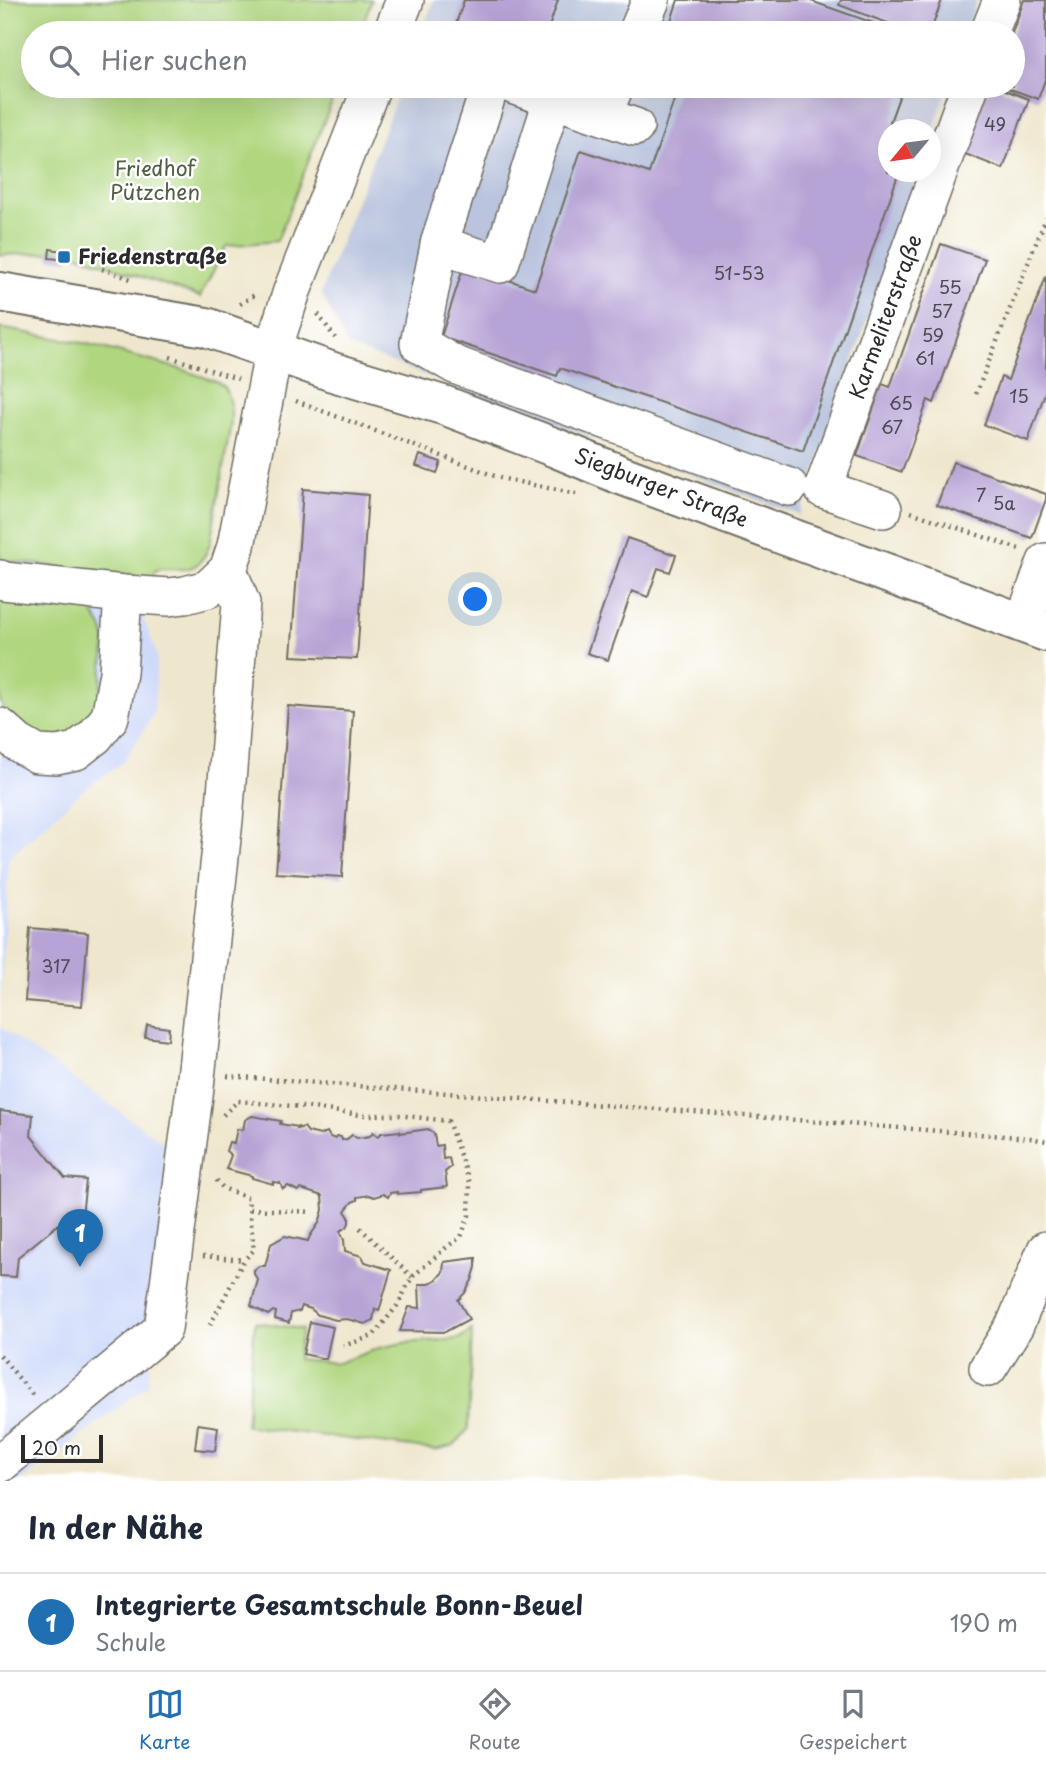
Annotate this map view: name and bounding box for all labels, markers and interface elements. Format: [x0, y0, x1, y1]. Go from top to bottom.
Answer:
search box [21, 21, 1025, 98]
text: Hier suchen [101, 40, 248, 79]
icon: search [45, 41, 83, 79]
house number: 49 [984, 110, 1006, 137]
north arrow [878, 119, 941, 182]
park label: Friedhof Pützchen [110, 151, 200, 207]
street label: Karmeliterstraße [839, 229, 929, 403]
place label: Friedenstraße [78, 239, 227, 271]
marker: Friedenstraße [56, 249, 72, 265]
house number: 51-53 [713, 259, 765, 286]
house number: 55 [938, 273, 962, 300]
house number: 57 [931, 297, 953, 324]
house number: 59 [922, 321, 944, 348]
house number: 61 [915, 344, 935, 371]
house number: 15 [1009, 382, 1029, 409]
house number: 65 [889, 389, 913, 416]
house number: 67 [881, 413, 903, 440]
street label: Siegburger Straße [570, 438, 753, 534]
house number: 7 [976, 481, 986, 508]
house number: 5a [993, 489, 1015, 516]
your location [458, 582, 492, 616]
house number: 317 [41, 952, 71, 979]
pin: 1 [57, 1209, 103, 1267]
scale bar [21, 1432, 103, 1464]
text: 20 m [32, 1433, 81, 1461]
text: In der Nähe [28, 1504, 203, 1549]
text: Integrierte Gesamtschule Bonn-Beuel [95, 1585, 583, 1624]
text: 1 [46, 1605, 57, 1640]
text: 190 m [950, 1605, 1018, 1640]
text: Schule [95, 1624, 166, 1659]
tab: Karte [139, 1685, 190, 1755]
tab: Route [469, 1685, 521, 1755]
tab: Gespeichert [799, 1685, 907, 1755]

